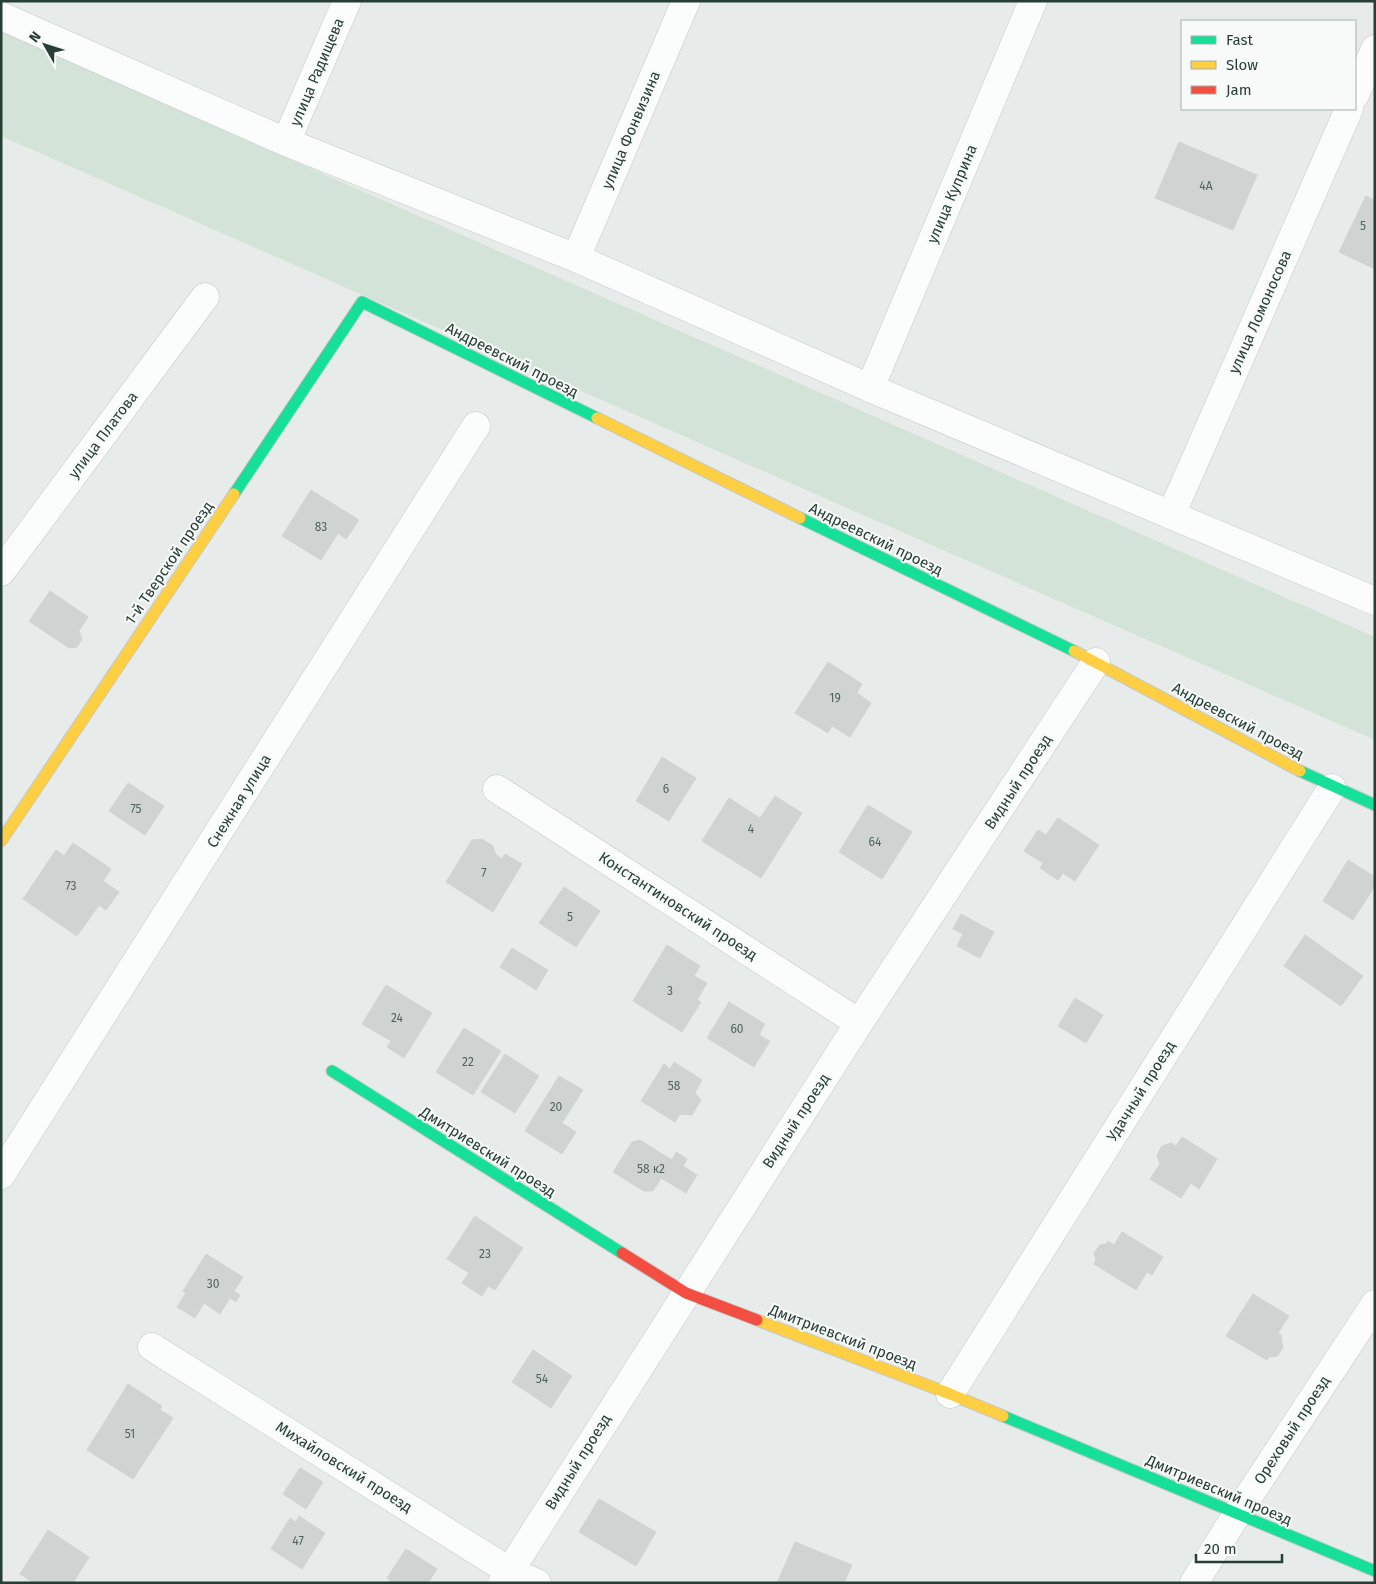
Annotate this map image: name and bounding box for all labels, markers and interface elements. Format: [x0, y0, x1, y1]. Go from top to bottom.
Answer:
street label: улица Радищева [286, 15, 348, 129]
north arrow [20, 20, 70, 70]
legend [1181, 20, 1356, 110]
text: N [26, 28, 45, 46]
text: Fast [1226, 31, 1253, 49]
text: Slow [1226, 56, 1258, 74]
street label: улица Фонвизина [598, 68, 664, 192]
text: Jam [1226, 81, 1252, 99]
street label: улица Куприна [923, 142, 981, 246]
house number: 4А [1199, 179, 1213, 193]
house number: 5 [1360, 219, 1366, 233]
street label: улица Ломоносова [1225, 248, 1295, 376]
street label: Андреевский проезд [443, 319, 581, 401]
street label: улица Платова [65, 388, 141, 482]
street label: 1-й Тверской проезд [121, 498, 217, 628]
street label: Андреевский проезд [806, 499, 946, 579]
house number: 83 [315, 520, 327, 534]
street label: Андреевский проезд [1169, 679, 1307, 763]
house number: 19 [829, 691, 841, 705]
street label: Видный проезд [981, 731, 1055, 833]
street label: Снежная улица [203, 751, 275, 851]
house number: 6 [663, 782, 669, 796]
house number: 75 [130, 802, 142, 816]
house number: 4 [748, 822, 755, 836]
house number: 64 [869, 835, 882, 849]
street label: Константиновский проезд [595, 848, 761, 964]
house number: 7 [481, 866, 487, 880]
house number: 73 [65, 879, 77, 893]
house number: 5 [567, 910, 573, 924]
house number: 3 [667, 984, 673, 998]
house number: 24 [391, 1011, 404, 1025]
house number: 60 [730, 1022, 744, 1036]
street label: Удачный проезд [1103, 1037, 1179, 1145]
house number: 22 [462, 1055, 474, 1069]
street label: Видный проезд [759, 1070, 833, 1172]
house number: 58 [668, 1079, 681, 1093]
house number: 20 [550, 1100, 563, 1114]
street label: Дмитриевский проезд [416, 1102, 559, 1201]
house number: 58 к2 [637, 1162, 665, 1176]
house number: 23 [479, 1247, 491, 1261]
house number: 30 [207, 1277, 220, 1291]
street label: Дмитриевский проезд [766, 1300, 919, 1373]
house number: 54 [536, 1372, 549, 1386]
street label: Ореховый проезд [1250, 1372, 1334, 1488]
street label: Видный проезд [541, 1411, 615, 1513]
street label: Михайловский проезд [272, 1418, 416, 1516]
house number: 51 [125, 1427, 135, 1441]
street label: Дмитриевский проезд [1143, 1451, 1295, 1529]
scale bar [1196, 1532, 1282, 1564]
house number: 47 [292, 1534, 304, 1548]
text: 20 m [1204, 1540, 1237, 1558]

